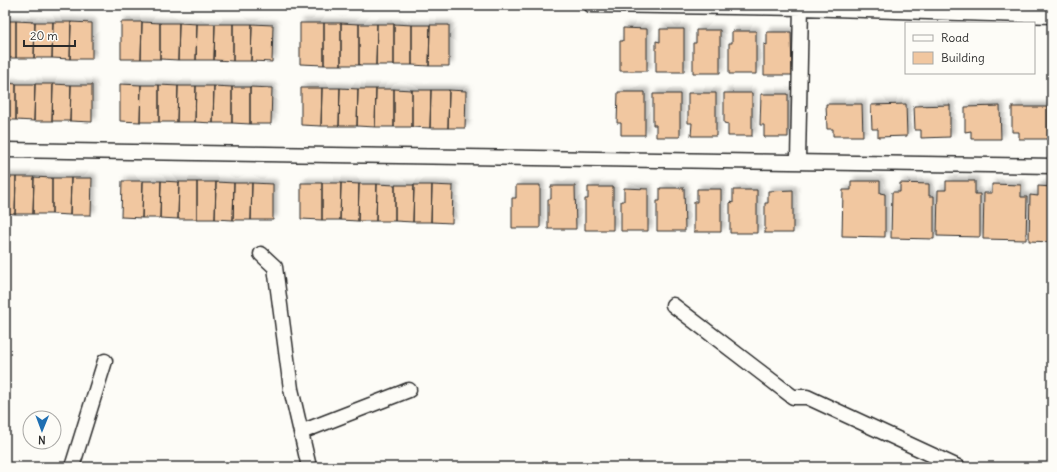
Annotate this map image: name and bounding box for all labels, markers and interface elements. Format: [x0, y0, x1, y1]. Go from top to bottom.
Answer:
scale bar [24, 22, 75, 48]
legend [905, 22, 1035, 74]
text: 20 m [30, 28, 58, 43]
text: Road [941, 30, 969, 45]
text: Building [941, 50, 985, 65]
north arrow [22, 410, 62, 450]
text: N [38, 433, 46, 447]

